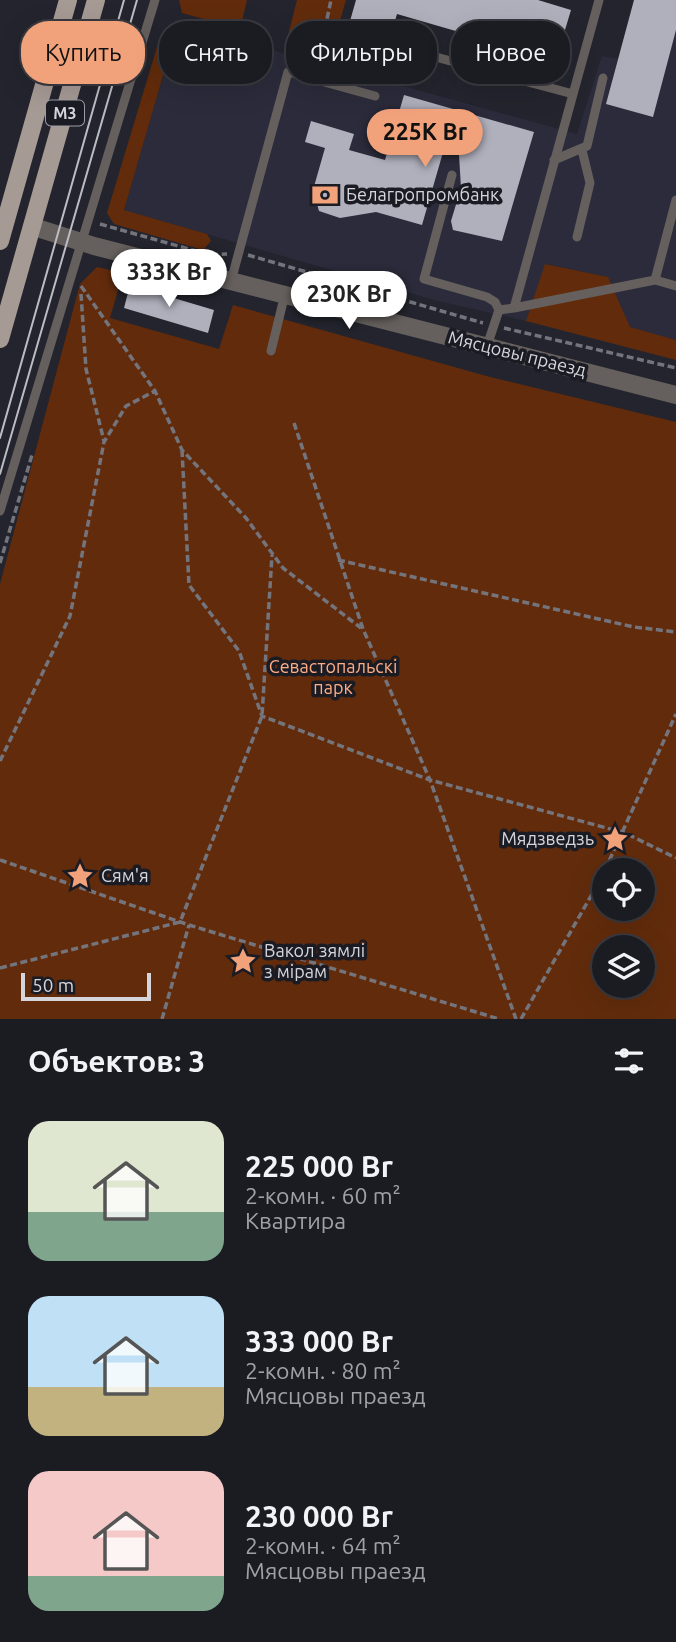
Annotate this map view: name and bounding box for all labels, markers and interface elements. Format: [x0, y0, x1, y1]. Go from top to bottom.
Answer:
chip: Купить [21, 21, 145, 84]
chip: Снять [159, 21, 272, 84]
chip: Фильтры [286, 21, 437, 84]
chip: Новое [451, 21, 570, 84]
road number: М3 [46, 100, 84, 125]
pin: 225K Br [360, 110, 490, 169]
text: 225K Br [383, 119, 467, 144]
bank icon: Белагропромбанк [310, 180, 340, 210]
place label: Белагропромбанк [346, 184, 499, 204]
pin: 333K Br [104, 250, 234, 309]
text: 333K Br [127, 259, 211, 284]
pin: 230K Br [284, 272, 414, 331]
text: 230K Br [307, 281, 391, 306]
street label: Мясцовы праезд [446, 326, 589, 380]
park label: Севастопальскі парк [269, 656, 397, 697]
place icon: Мядзведзь [600, 824, 630, 854]
place label: Мядзведзь [501, 828, 594, 848]
map controls [592, 858, 655, 998]
button: locate [592, 858, 655, 921]
place icon: Сям'я [65, 861, 95, 891]
place label: Сям'я [101, 865, 149, 885]
button: layers [592, 935, 655, 998]
place label: Вакол зямлі з мірам [264, 940, 365, 981]
place icon: Вакол зямлі з мірам [228, 946, 258, 976]
scale bar [21, 970, 150, 1002]
text: 50 m [32, 974, 74, 996]
icon: filters [610, 1042, 648, 1080]
text: Объектов: 3 [28, 1044, 205, 1078]
icon: home [84, 1149, 168, 1233]
text: 225 000 Br [245, 1149, 393, 1183]
text: 2-комн. · 60 m² [245, 1183, 401, 1208]
text: Квартира [245, 1208, 346, 1233]
icon: home [84, 1324, 168, 1408]
text: 333 000 Br [245, 1324, 393, 1358]
text: 2-комн. · 80 m² [245, 1358, 401, 1383]
text: Мясцовы праезд [245, 1383, 426, 1408]
icon: home [84, 1499, 168, 1583]
text: 230 000 Br [245, 1499, 393, 1533]
text: 2-комн. · 64 m² [245, 1533, 401, 1558]
text: Мясцовы праезд [245, 1558, 426, 1583]

